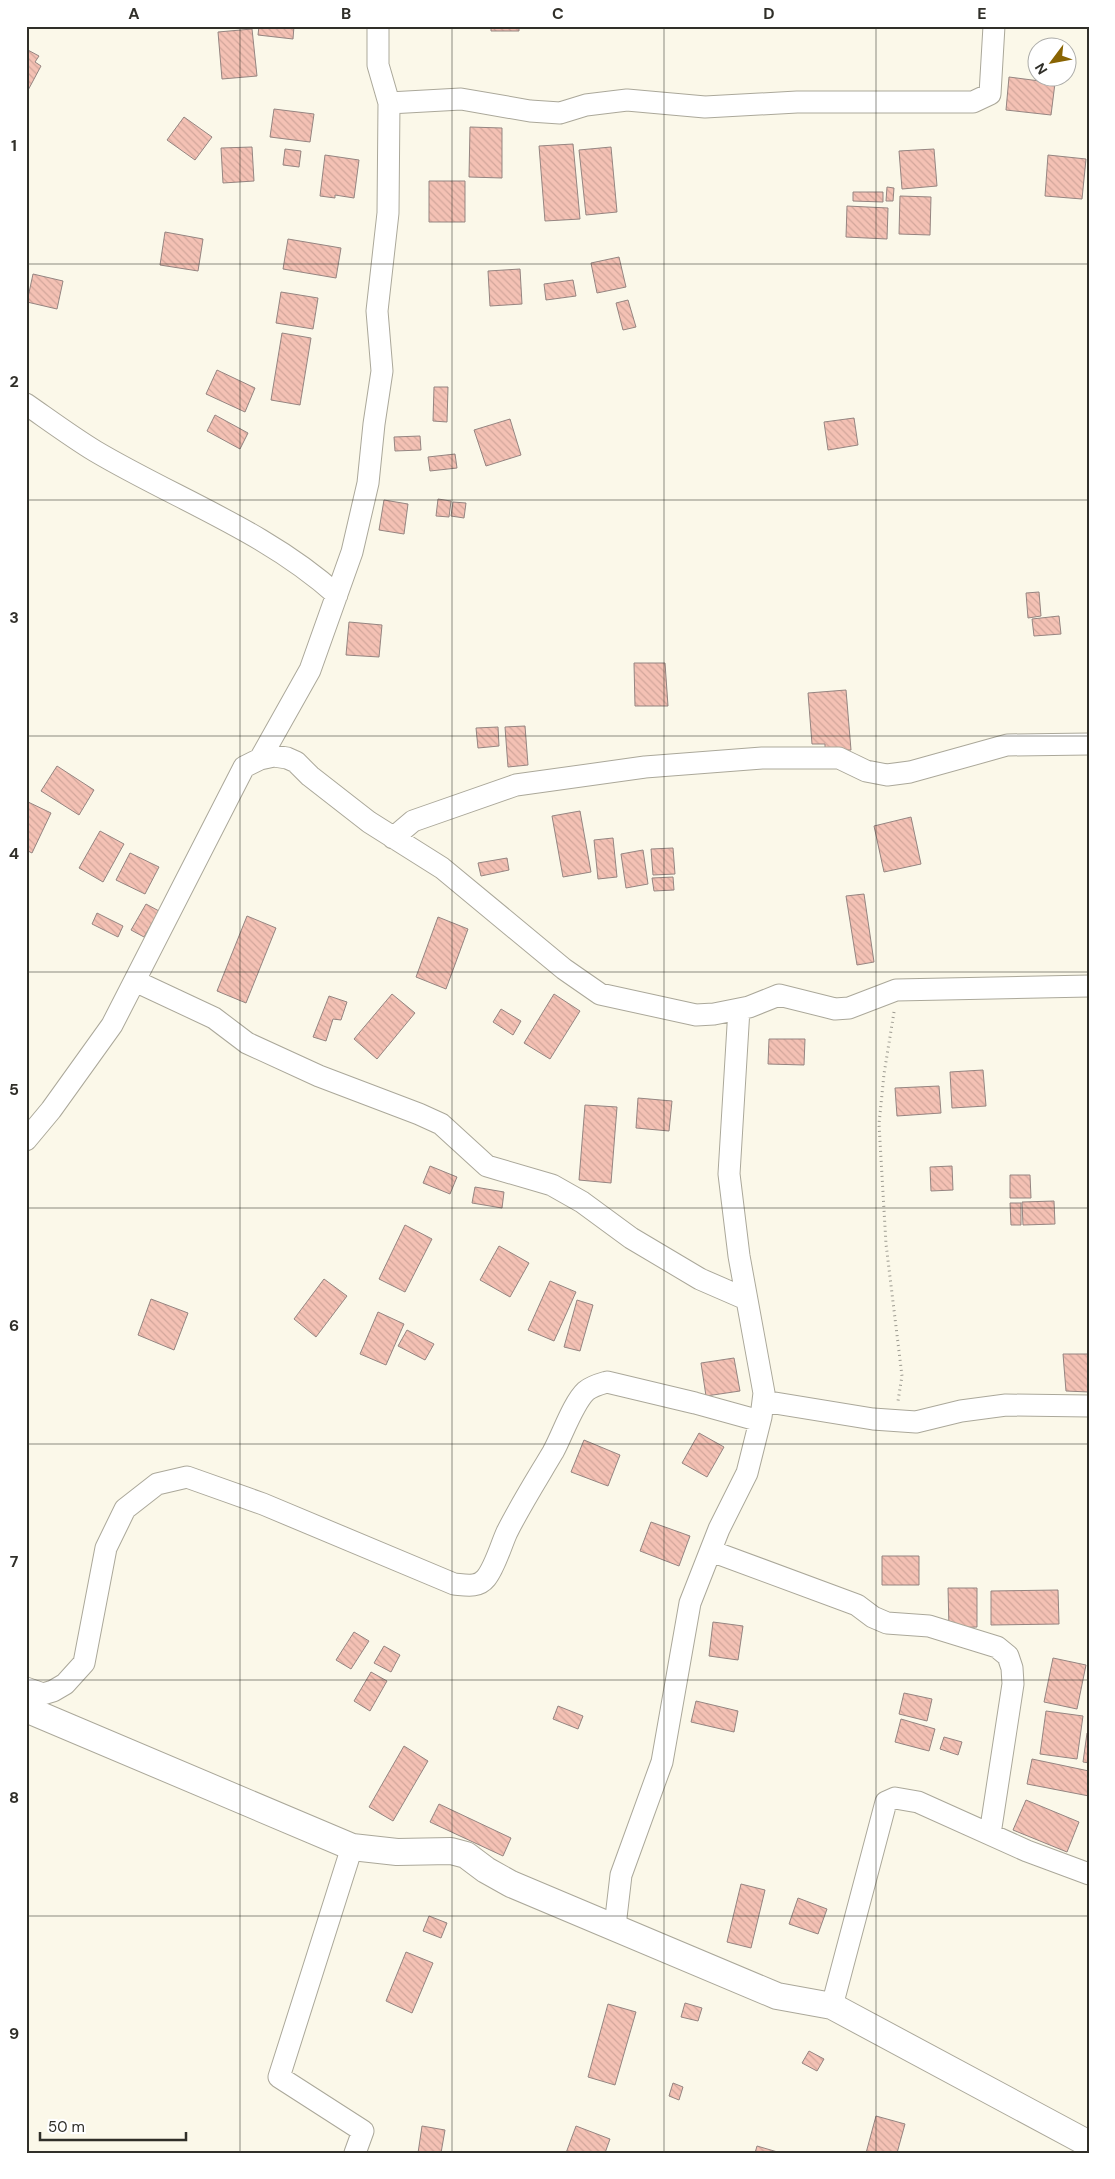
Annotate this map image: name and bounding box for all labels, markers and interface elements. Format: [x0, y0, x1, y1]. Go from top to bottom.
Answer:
text: A [128, 3, 140, 24]
text: B [341, 3, 351, 24]
text: C [552, 3, 564, 24]
text: D [763, 3, 775, 24]
text: E [977, 3, 987, 24]
north arrow [1028, 38, 1078, 88]
text: N [1031, 60, 1051, 78]
text: 1 [11, 135, 17, 156]
text: 2 [9, 371, 19, 392]
text: 3 [9, 607, 19, 628]
text: 4 [9, 843, 19, 864]
text: 5 [9, 1079, 19, 1100]
text: 6 [9, 1315, 19, 1336]
text: 7 [10, 1551, 19, 1572]
text: 8 [9, 1787, 19, 1808]
text: 9 [9, 2023, 19, 2044]
scale bar [40, 2109, 186, 2141]
text: 50 m [48, 2117, 85, 2137]

